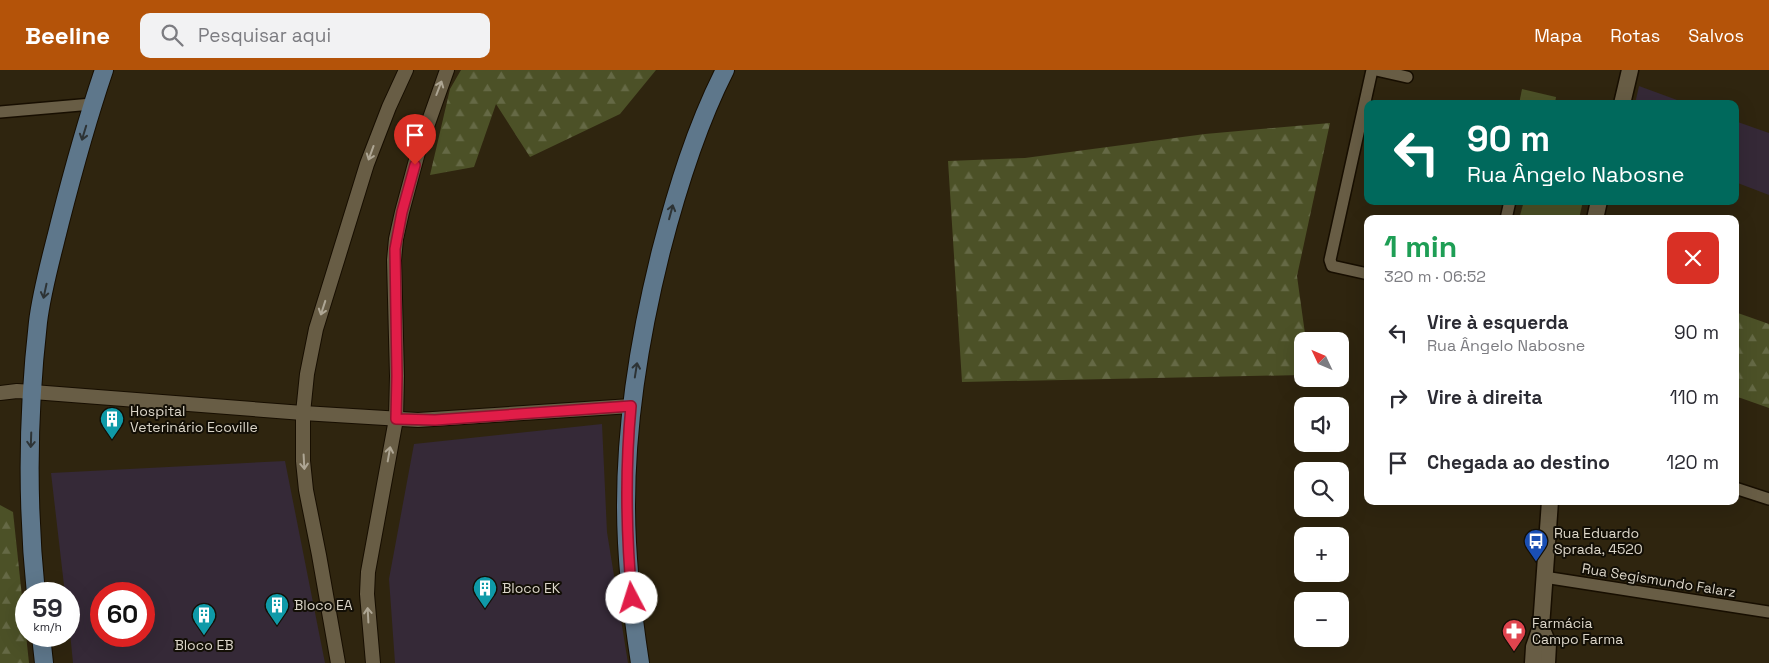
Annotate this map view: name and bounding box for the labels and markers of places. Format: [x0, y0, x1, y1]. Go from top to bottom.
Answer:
pin [394, 114, 436, 165]
place label: Hospital Veterinário Ecoville [130, 402, 258, 436]
building icon: Hospital Veterinário Ecoville [99, 406, 125, 440]
place label: Rua Eduardo Sprada, 4520 [1554, 524, 1643, 558]
bus stop icon: Rua Eduardo Sprada, 4520 [1523, 528, 1549, 562]
building icon: Bloco EK [472, 575, 498, 609]
place label: Bloco EK [502, 579, 561, 597]
building icon: Bloco EA [264, 592, 290, 626]
place label: Bloco EA [294, 596, 353, 614]
building icon: Bloco EB [191, 602, 217, 636]
place label: Farmácia Campo Farma [1532, 614, 1623, 648]
pharmacy icon: Farmácia Campo Farma [1501, 618, 1527, 652]
place label: Bloco EB [174, 636, 234, 654]

